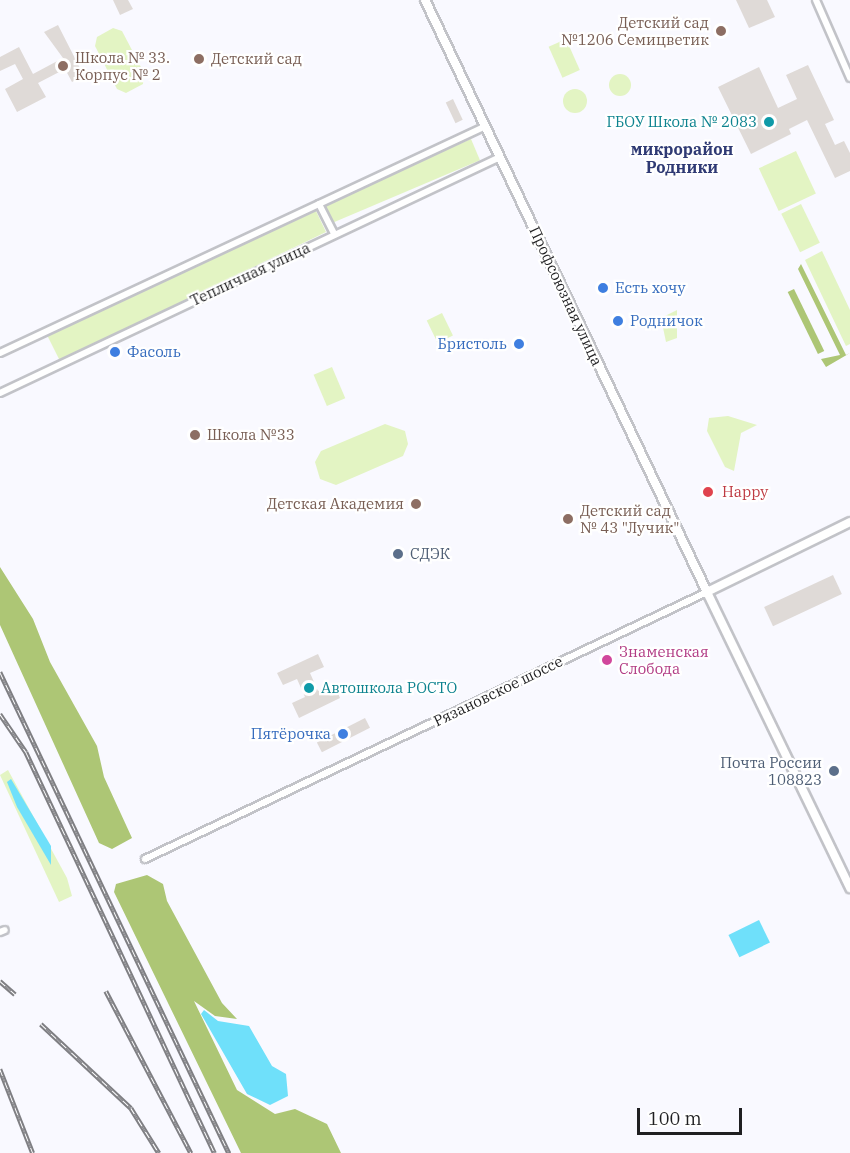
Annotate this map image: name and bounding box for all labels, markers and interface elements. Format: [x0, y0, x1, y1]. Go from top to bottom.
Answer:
place label: Детский сад №1206 Семицветик [561, 13, 709, 48]
marker: Детский сад №1206 Семицветик [714, 24, 728, 38]
place label: Школа № 33. Корпус № 2 [75, 48, 170, 83]
place label: Детский сад [211, 50, 302, 68]
marker: Детский сад [192, 52, 206, 66]
marker: Школа № 33. Корпус № 2 [56, 59, 70, 73]
place label: ГБОУ Школа № 2083 [607, 113, 757, 131]
marker: ГБОУ Школа № 2083 [762, 115, 776, 129]
district label: микрорайон Родники [631, 139, 733, 177]
street label: Профсоюзная улица [526, 223, 606, 369]
street label: Тепличная улица [187, 238, 313, 310]
place label: Есть хочу [615, 279, 685, 297]
marker: Есть хочу [596, 281, 610, 295]
place label: Родничок [630, 312, 703, 330]
marker: Родничок [611, 314, 625, 328]
place label: Бристоль [437, 335, 507, 353]
marker: Бристоль [512, 337, 526, 351]
place label: Фасоль [127, 343, 181, 361]
marker: Фасоль [108, 345, 122, 359]
place label: Школа №33 [207, 426, 295, 444]
marker: Школа №33 [188, 428, 202, 442]
marker: Happy [699, 483, 717, 501]
place label: Happy [722, 483, 768, 501]
place label: Детская Академия [267, 495, 404, 513]
marker: Детская Академия [409, 497, 423, 511]
place label: Детский сад № 43 "Лучик" [580, 501, 679, 536]
marker: Детский сад № 43 "Лучик" [561, 512, 575, 526]
place label: СДЭК [410, 545, 450, 563]
marker: СДЭК [391, 547, 405, 561]
place label: Знаменская Слобода [619, 642, 709, 677]
street label: Рязановское шоссе [431, 652, 565, 730]
marker: Знаменская Слобода [600, 653, 614, 667]
place label: Автошкола РОСТО [321, 679, 457, 697]
marker: Автошкола РОСТО [302, 681, 316, 695]
place label: Пятёрочка [251, 725, 331, 743]
marker: Пятёрочка [336, 727, 350, 741]
place label: Почта России 108823 [720, 753, 822, 788]
marker: Почта России 108823 [827, 764, 841, 778]
scale bar [640, 1096, 745, 1134]
text: 100 m [648, 1107, 702, 1130]

